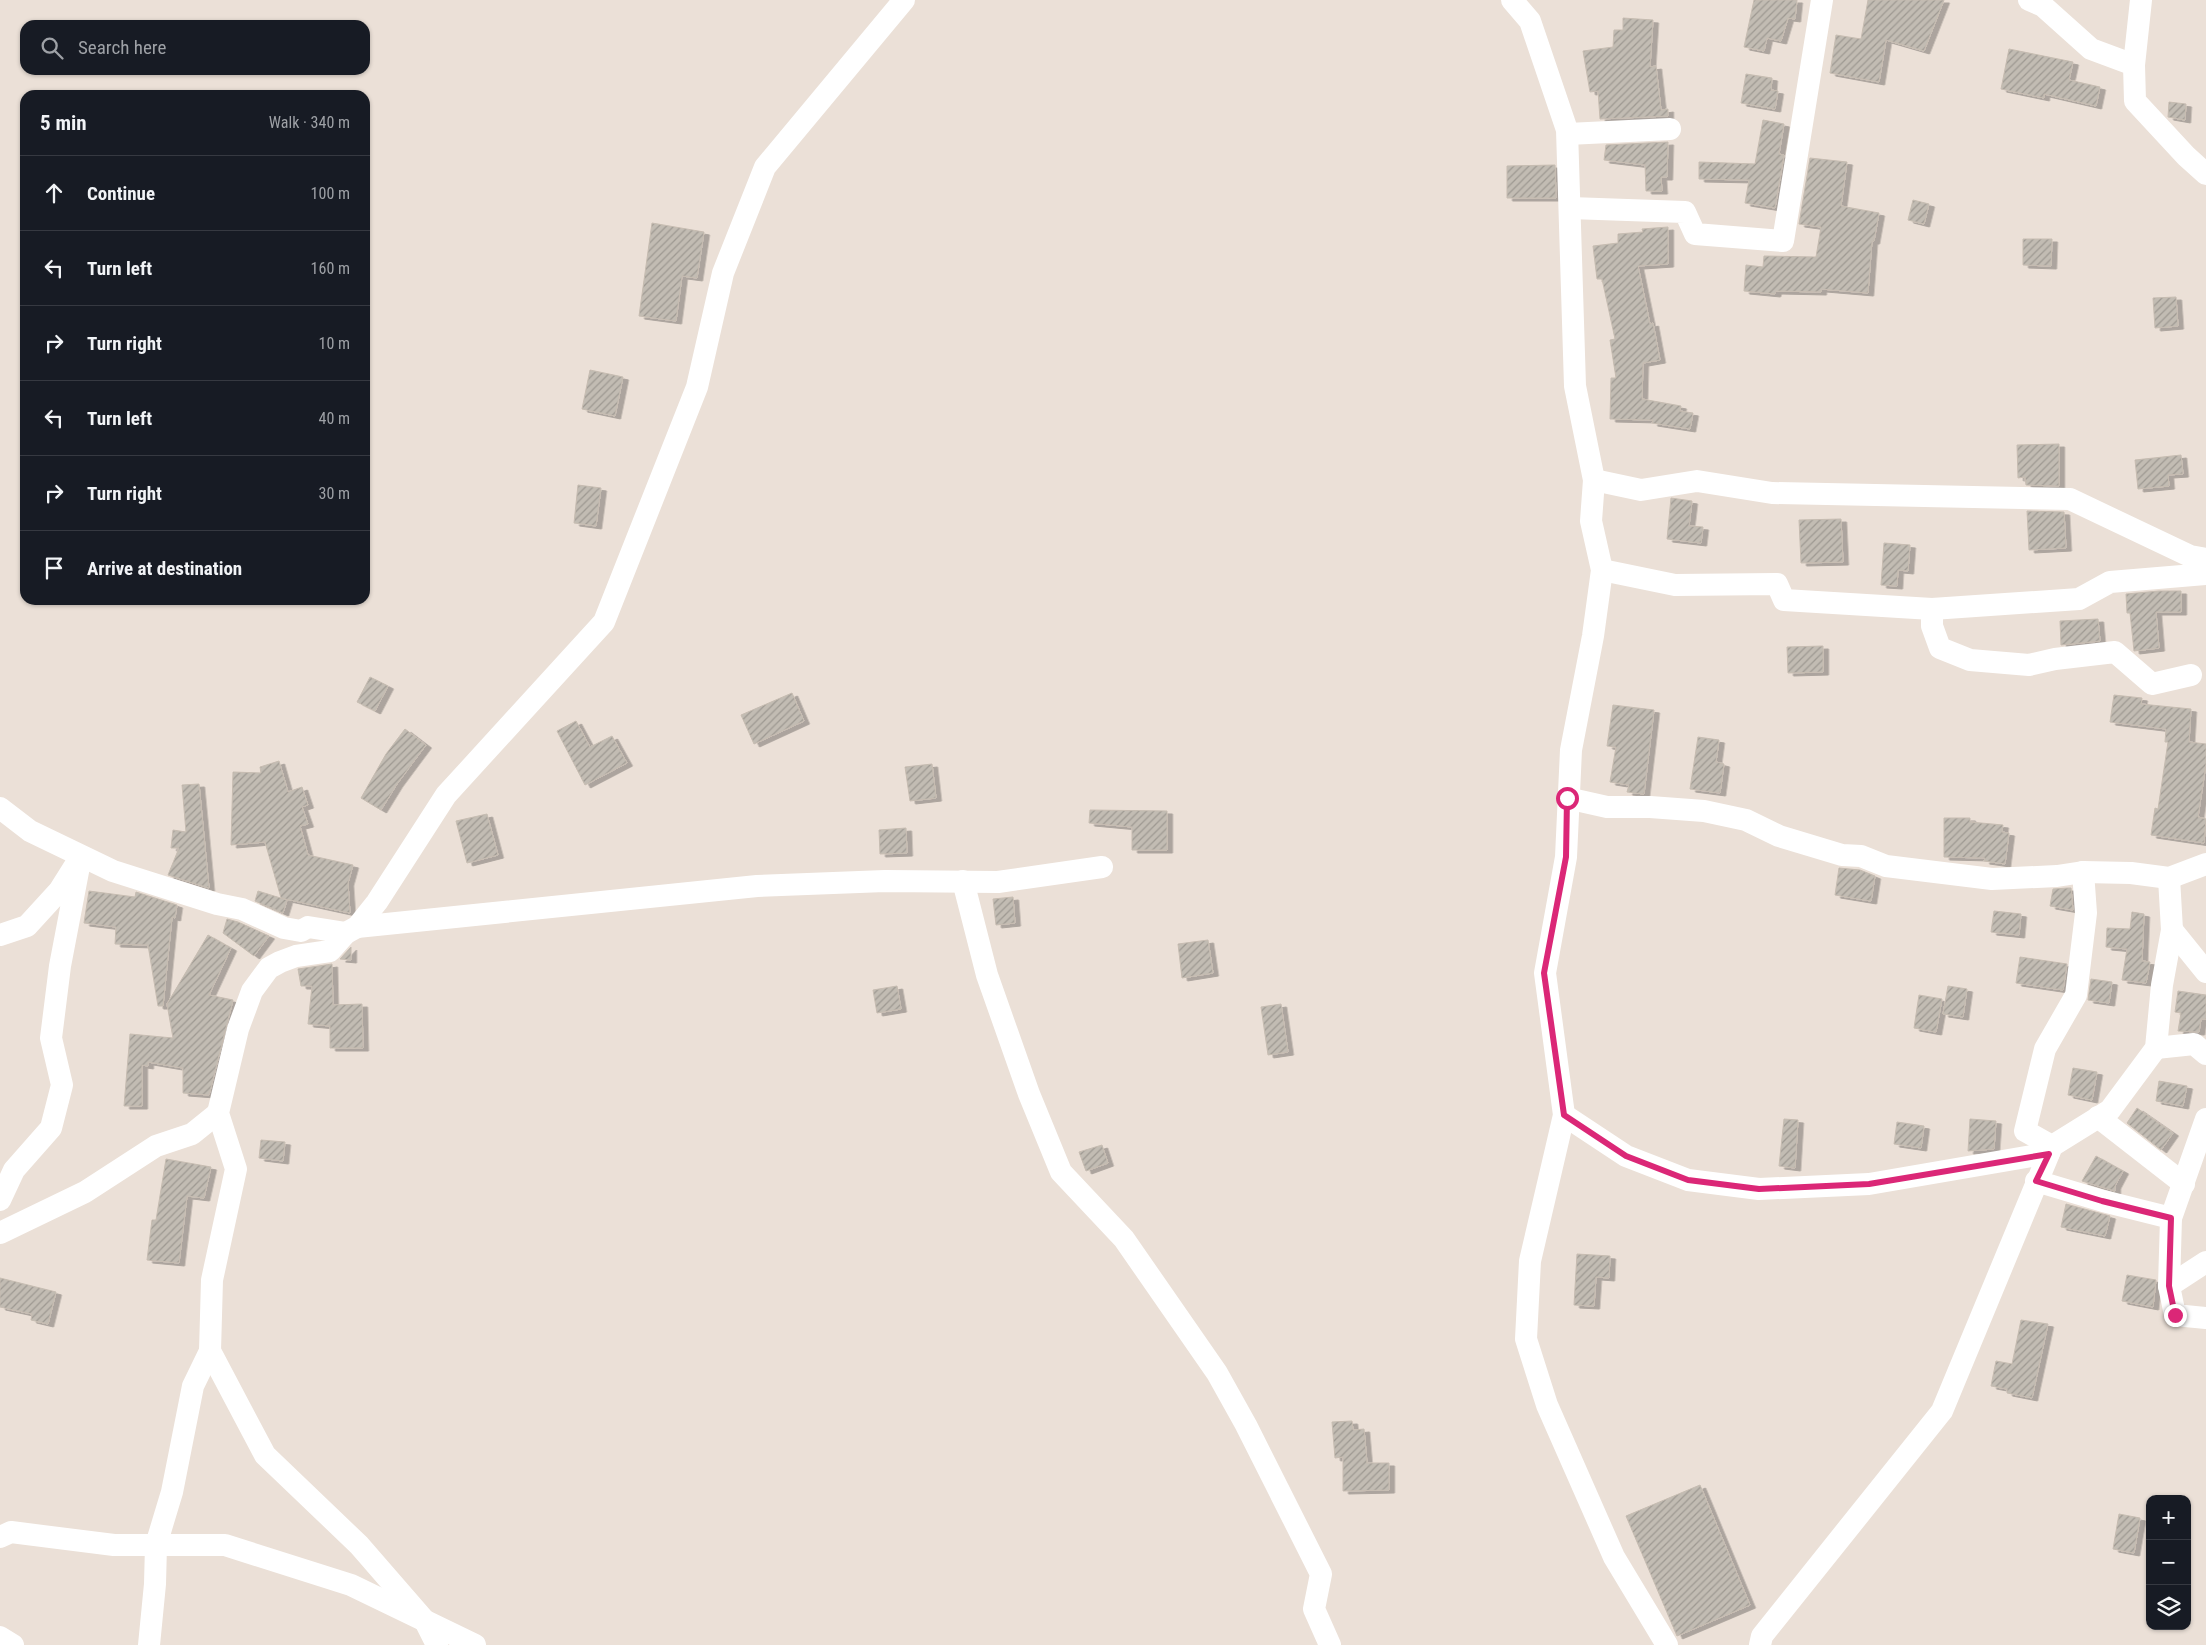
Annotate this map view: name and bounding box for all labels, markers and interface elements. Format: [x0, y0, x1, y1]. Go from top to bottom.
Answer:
search box [20, 20, 370, 75]
icon: search [38, 34, 66, 62]
text: Search here [78, 36, 166, 59]
text: 5 min [40, 111, 87, 135]
text: Walk · 340 m [269, 113, 350, 132]
icon: ahead [40, 179, 68, 207]
text: Continue [87, 182, 155, 205]
text: 100 m [311, 184, 350, 203]
icon: left [40, 254, 68, 282]
text: Turn left [87, 257, 152, 280]
text: 160 m [311, 259, 350, 278]
icon: right [40, 329, 68, 357]
text: Turn right [87, 332, 162, 355]
text: 10 m [318, 334, 350, 353]
icon: left [40, 404, 68, 432]
text: Turn left [87, 407, 152, 430]
text: 40 m [318, 409, 350, 428]
icon: right [40, 479, 68, 507]
text: Turn right [87, 482, 162, 505]
text: 30 m [318, 484, 350, 503]
icon: arrive [40, 554, 68, 582]
text: Arrive at destination [87, 557, 242, 580]
route start [1556, 787, 1579, 810]
route end [2164, 1304, 2187, 1327]
map controls [2146, 1495, 2191, 1630]
button: + [2146, 1495, 2191, 1540]
button: − [2146, 1540, 2191, 1585]
button: layers [2146, 1585, 2191, 1630]

